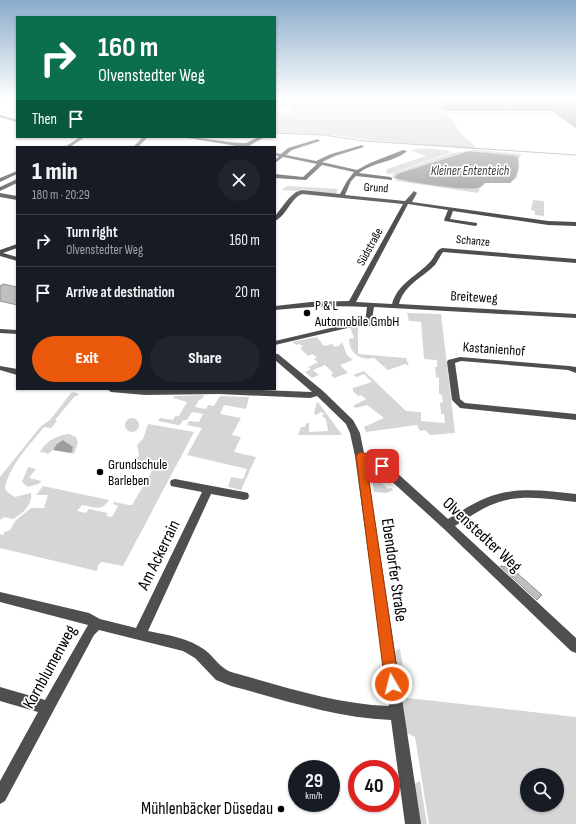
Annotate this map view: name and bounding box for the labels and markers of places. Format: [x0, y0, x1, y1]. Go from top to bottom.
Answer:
place label: P & L Automobile GmbH [314, 297, 399, 330]
marker: P & L Automobile GmbH [302, 308, 312, 318]
pin [365, 449, 399, 483]
place label: Grundschule Barleben [108, 456, 167, 489]
marker: Grundschule Barleben [95, 467, 105, 477]
place label: Mühlenbäcker Düsedau [141, 799, 273, 819]
marker: Mühlenbäcker Düsedau [276, 804, 286, 814]

